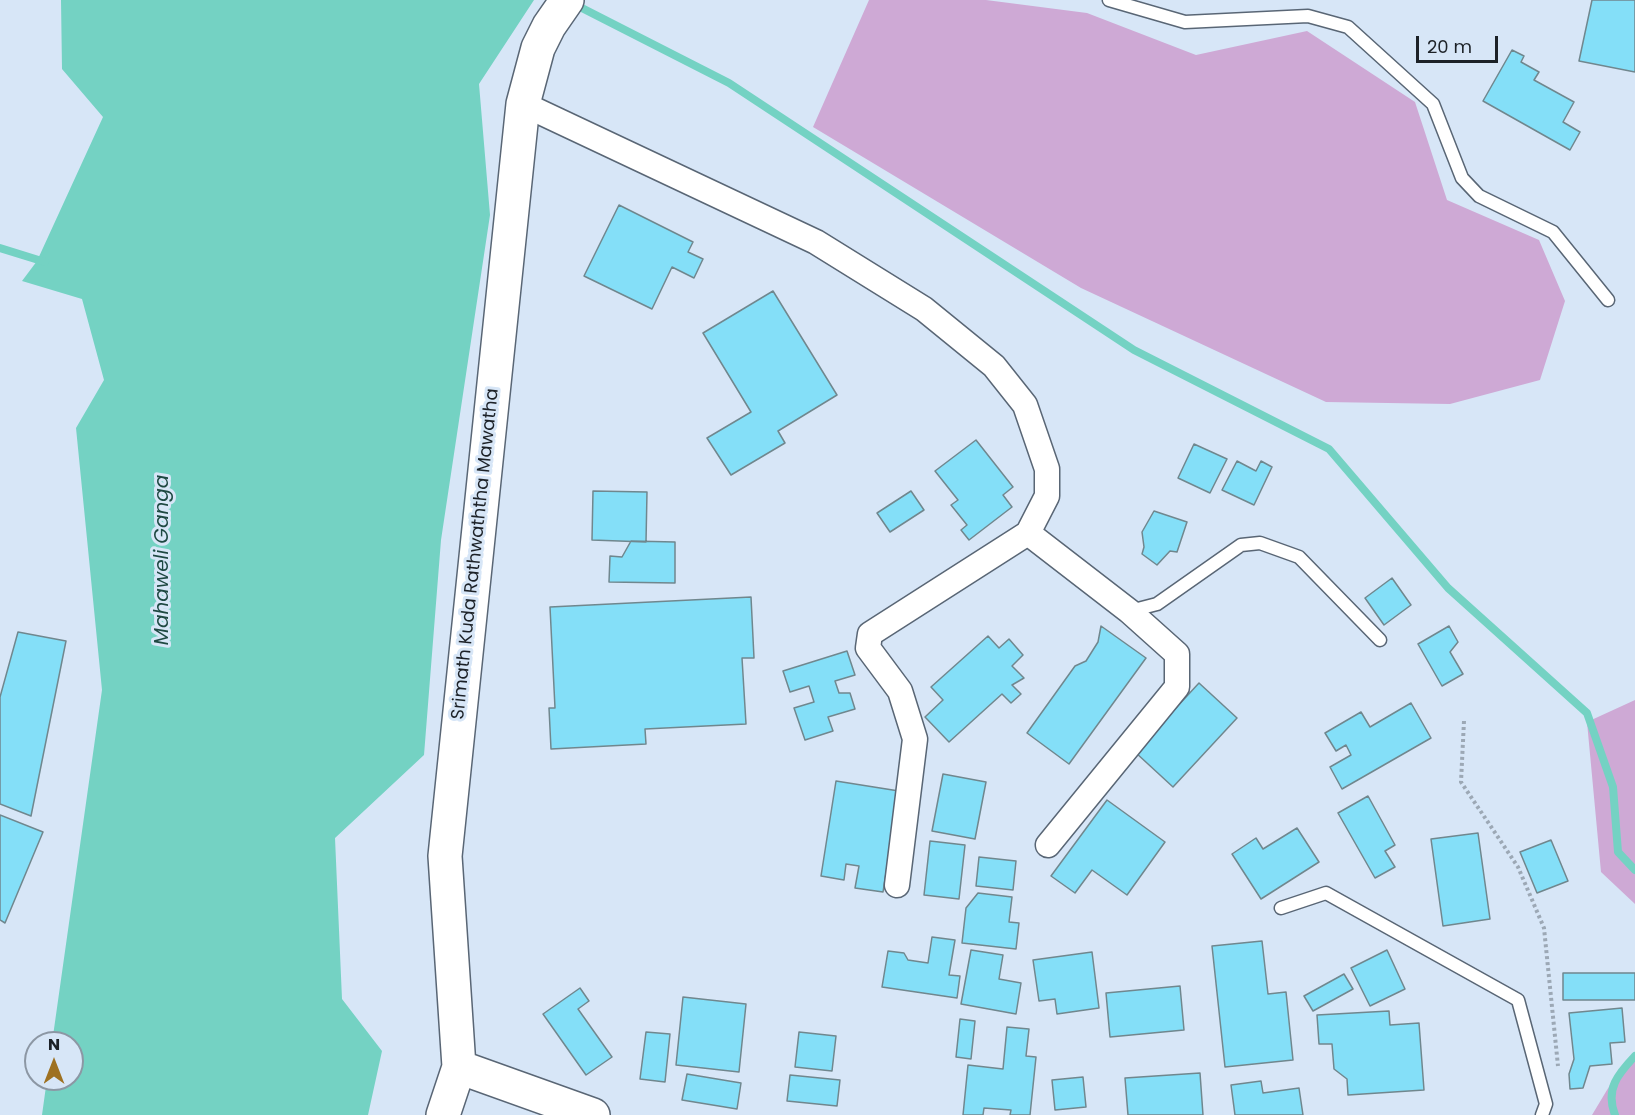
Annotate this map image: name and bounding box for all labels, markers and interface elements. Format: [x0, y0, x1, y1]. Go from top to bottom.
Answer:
scale bar [1419, 24, 1502, 62]
text: 20 m [1427, 34, 1472, 59]
street label: Srimath Kuda Rathwaththa Mawatha [448, 387, 504, 721]
water label: Mahaweli Ganga [151, 475, 175, 645]
north arrow [24, 1031, 84, 1091]
text: N [48, 1033, 60, 1056]

